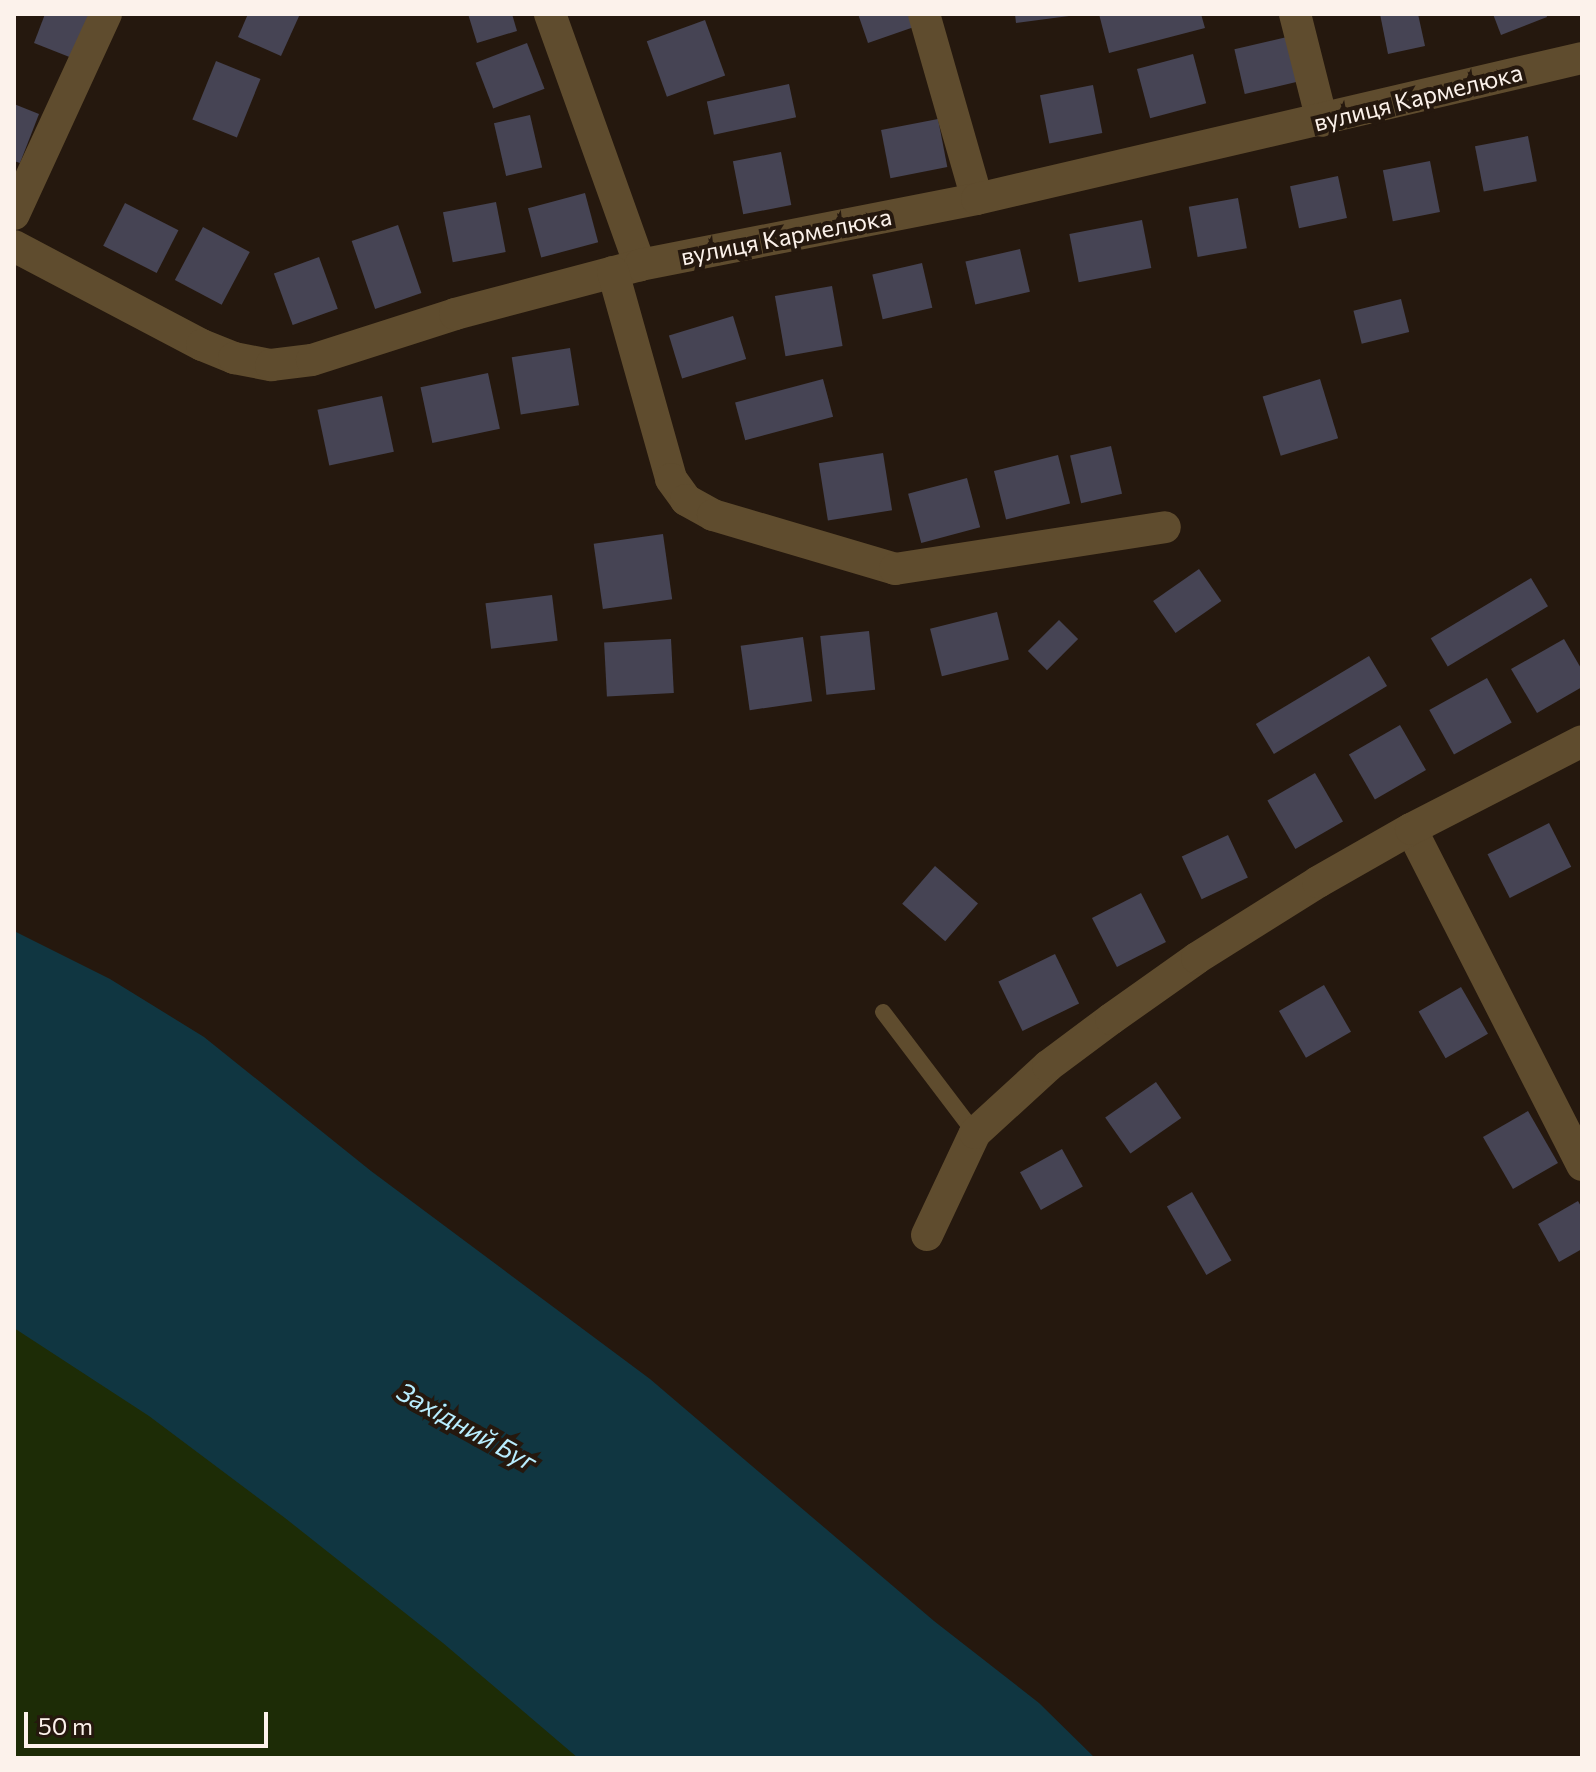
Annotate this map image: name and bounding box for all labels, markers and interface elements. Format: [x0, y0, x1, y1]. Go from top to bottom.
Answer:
street label: вулиця Кармелюка [1311, 57, 1525, 137]
street label: вулиця Кармелюка [678, 201, 894, 271]
water label: Західний Буг [392, 1375, 542, 1477]
scale bar [28, 1696, 272, 1746]
text: 50 m [38, 1711, 93, 1740]

